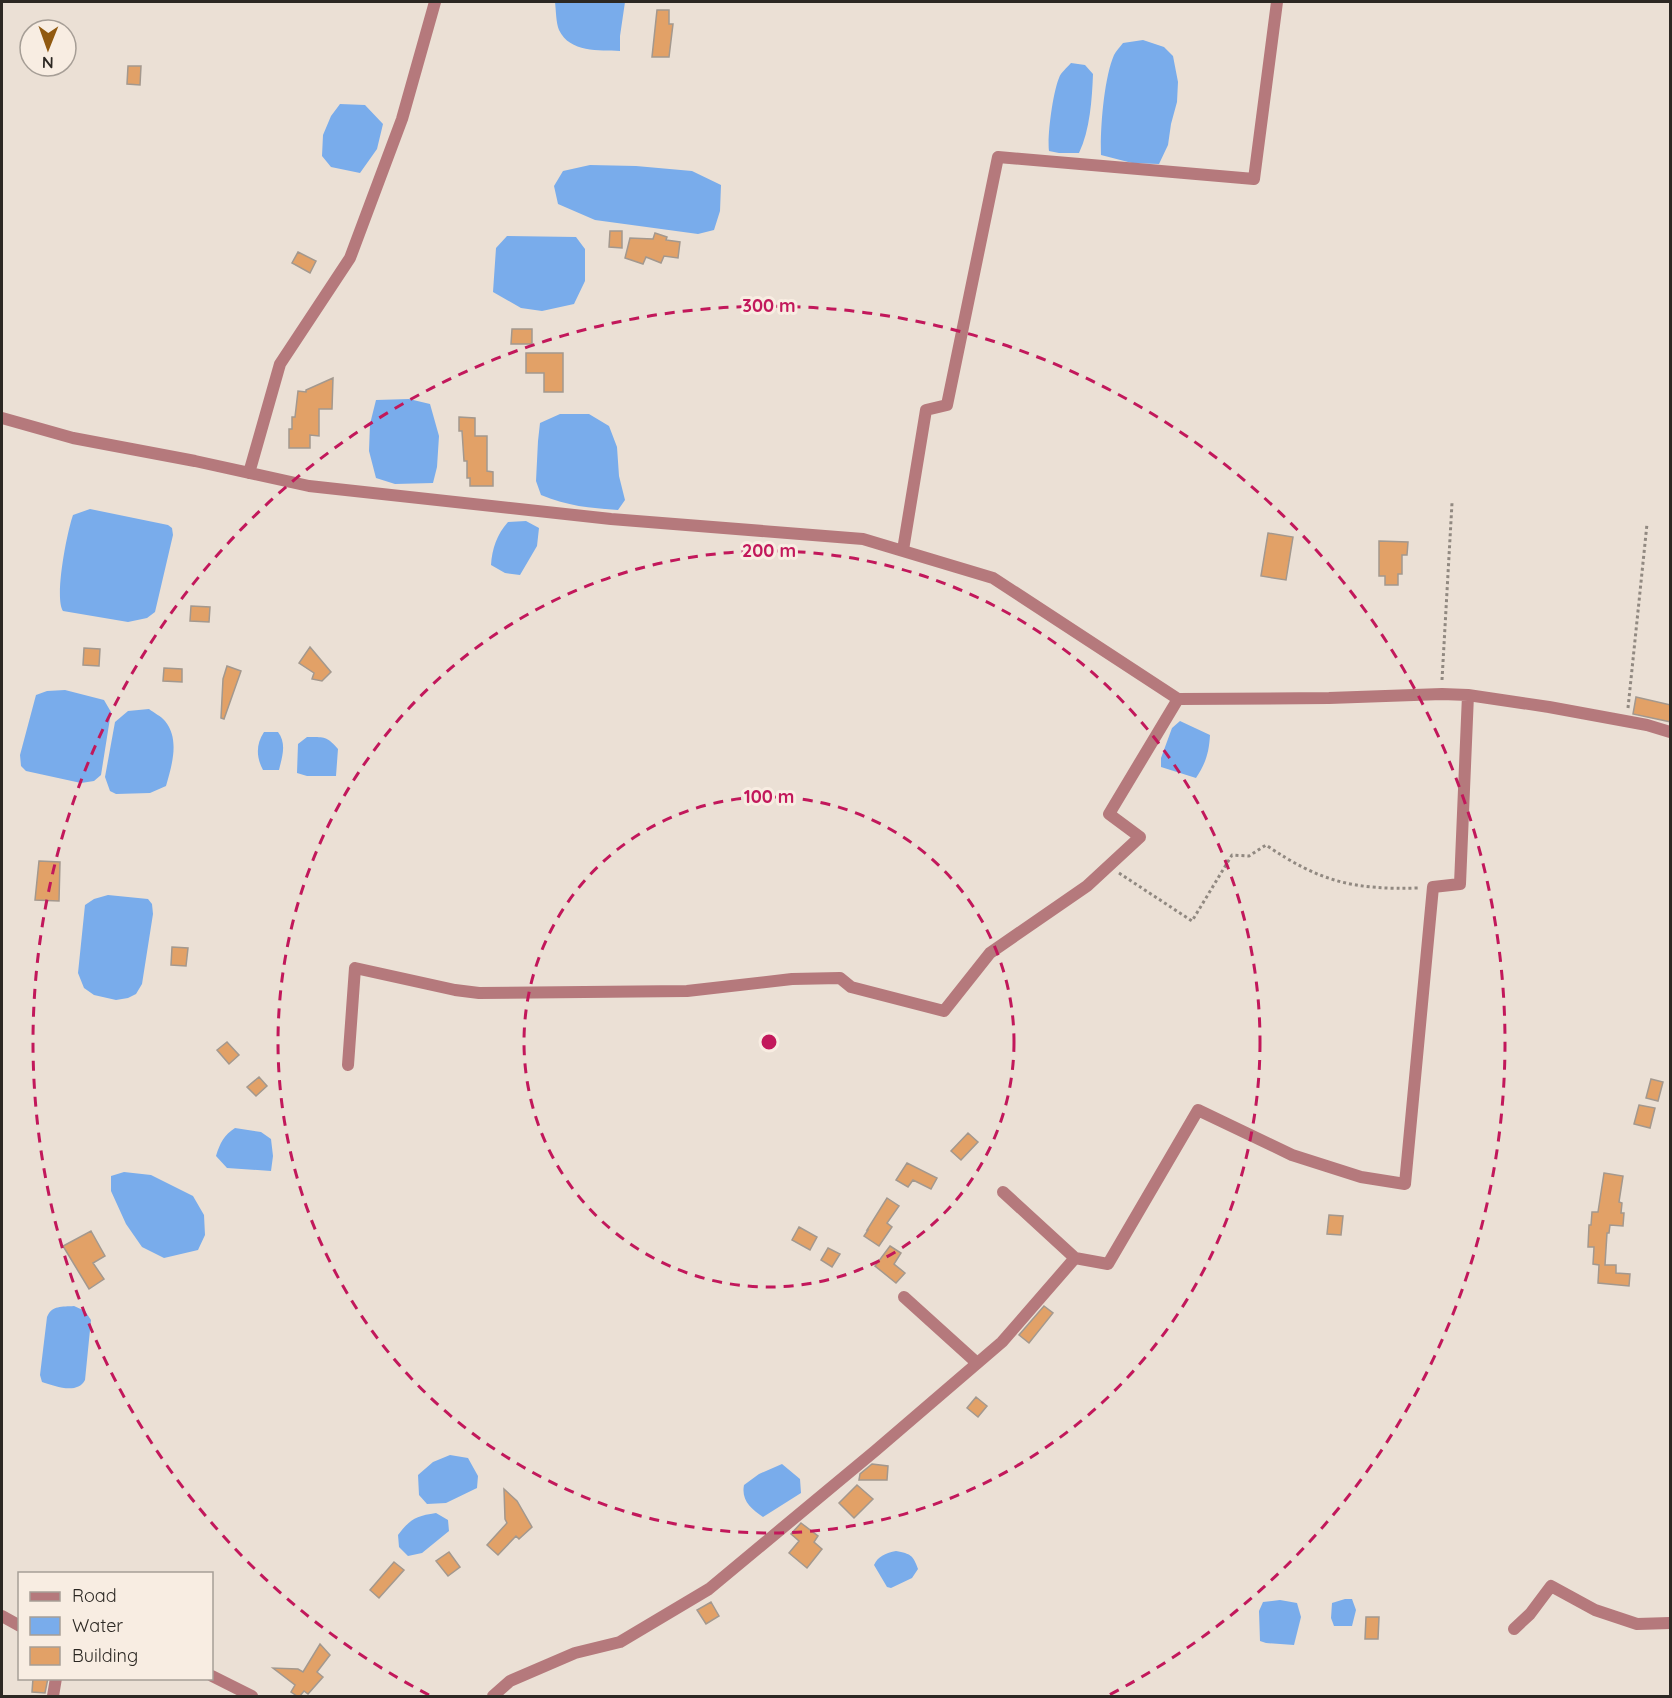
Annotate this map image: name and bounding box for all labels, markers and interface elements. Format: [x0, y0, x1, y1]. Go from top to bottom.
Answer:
north arrow [18, 18, 78, 78]
text: N [42, 53, 54, 73]
text: 300 m [742, 294, 796, 317]
text: 200 m [742, 539, 796, 562]
text: 100 m [744, 785, 794, 808]
centre of rings [759, 1032, 779, 1052]
legend [18, 1572, 213, 1680]
text: Road [72, 1584, 117, 1607]
text: Water [72, 1614, 123, 1637]
text: Building [72, 1644, 138, 1667]

